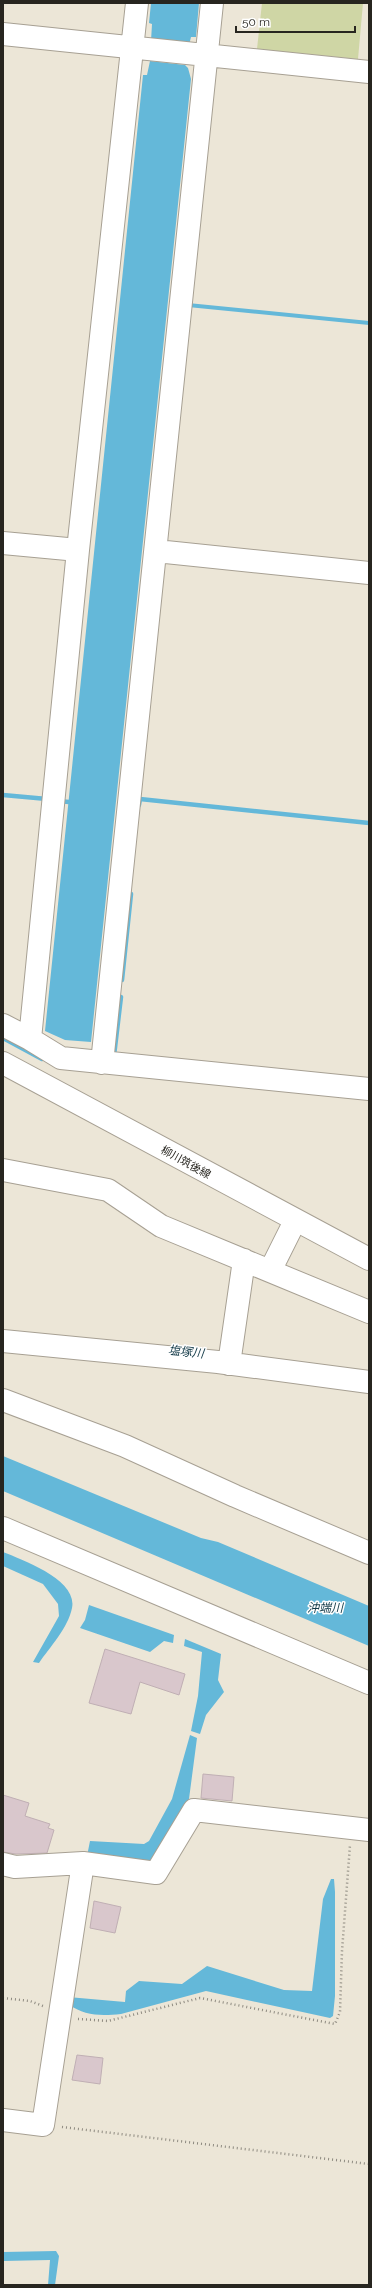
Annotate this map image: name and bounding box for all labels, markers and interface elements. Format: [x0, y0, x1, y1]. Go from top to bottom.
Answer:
scale bar [236, 8, 355, 34]
text: 50 m [242, 15, 270, 29]
street label: 柳川筑後線 [159, 1143, 213, 1181]
water label: 塩塚川 [167, 1343, 207, 1361]
water label: 沖端川 [307, 1601, 345, 1615]

